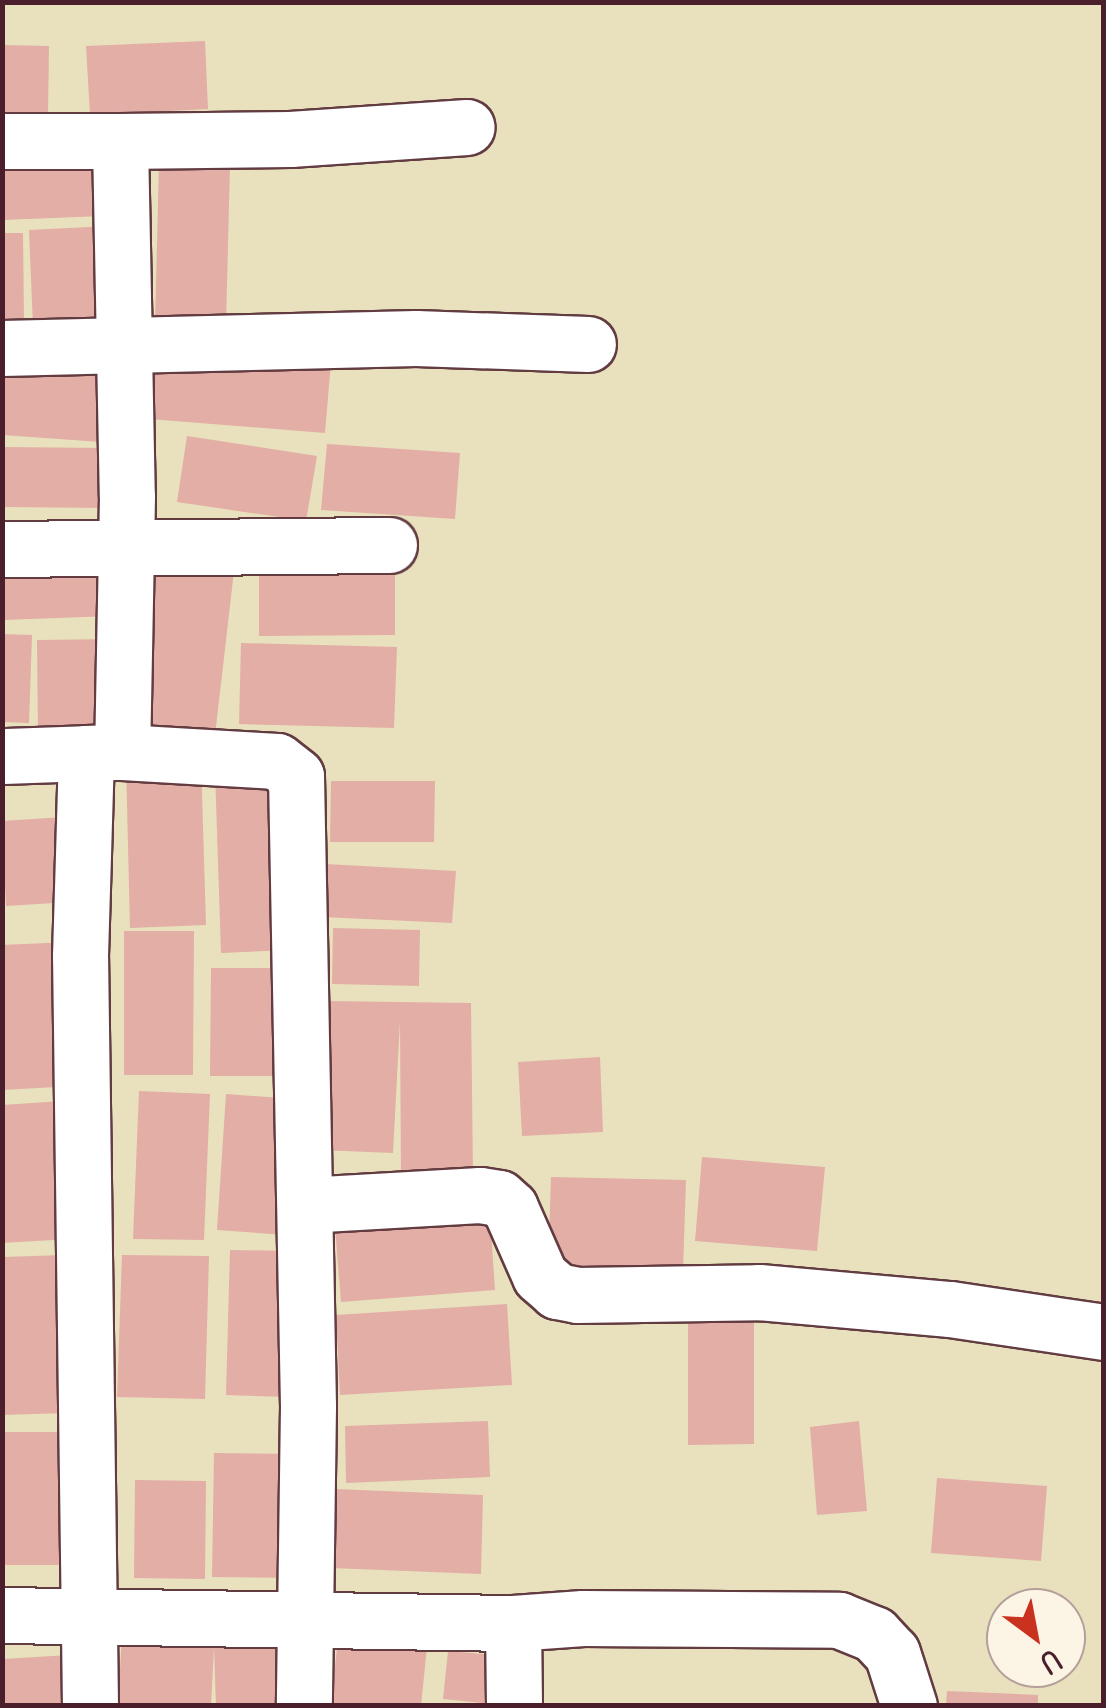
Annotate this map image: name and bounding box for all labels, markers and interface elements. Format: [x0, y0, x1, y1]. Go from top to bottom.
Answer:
north arrow [986, 1588, 1086, 1688]
text: U [1033, 1641, 1068, 1682]

